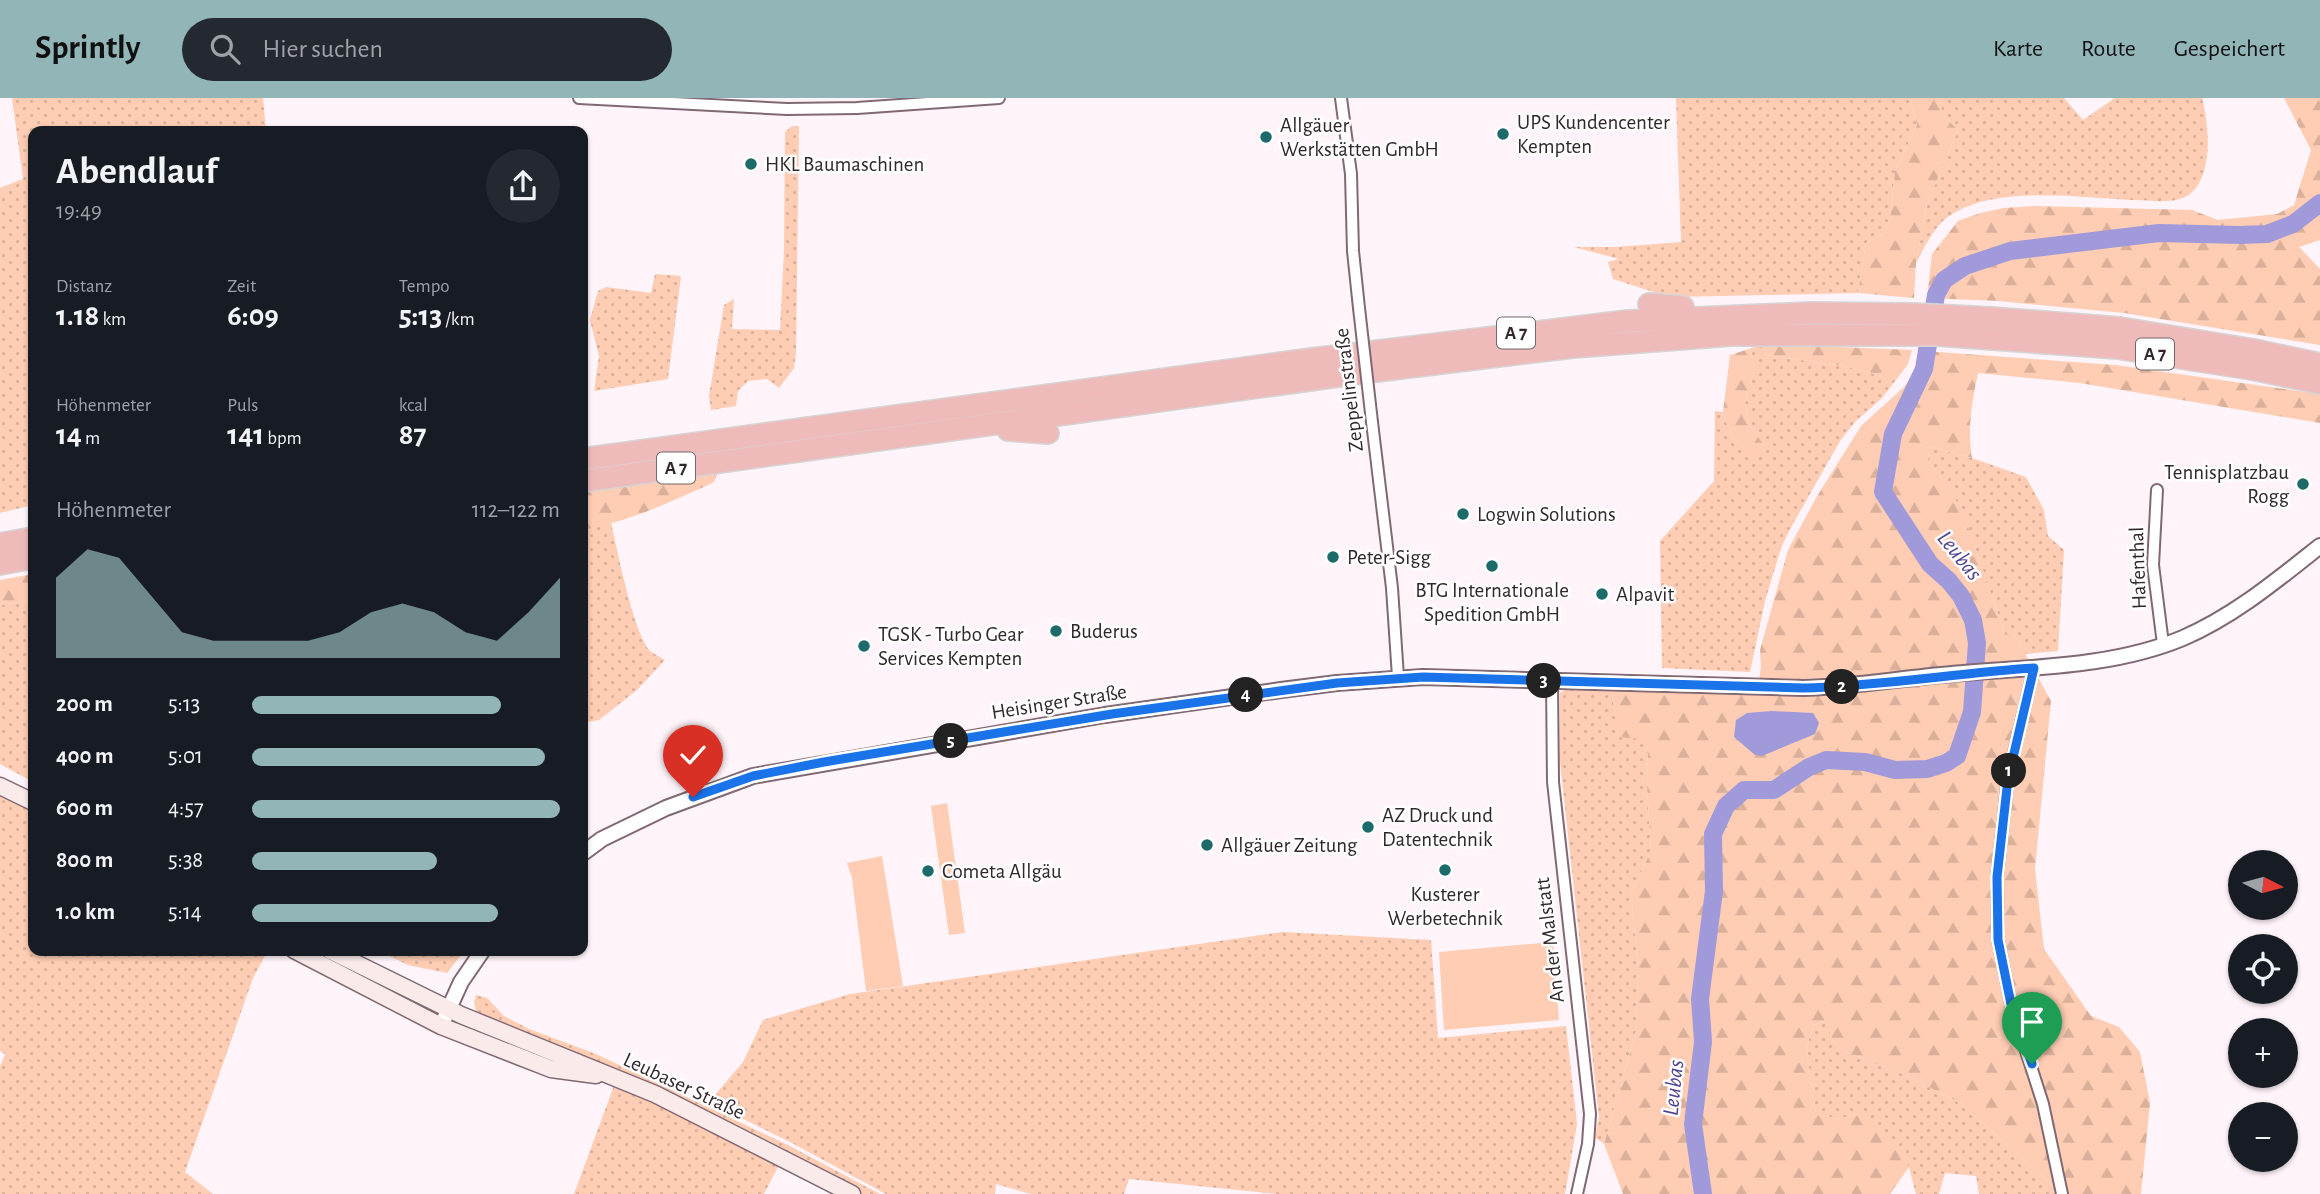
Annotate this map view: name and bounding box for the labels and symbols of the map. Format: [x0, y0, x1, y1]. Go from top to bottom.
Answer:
place label: UPS Kundencenter Kempten [1517, 112, 1670, 157]
place label: Allgäuer Werkstätten GmbH [1280, 115, 1439, 160]
marker: UPS Kundencenter Kempten [1495, 126, 1511, 142]
marker: Allgäuer Werkstätten GmbH [1258, 129, 1274, 145]
place label: HKL Baumaschinen [765, 154, 924, 175]
marker: HKL Baumaschinen [743, 156, 759, 172]
road number: A 7 [1497, 317, 1535, 348]
street label: Zeppelinstraße [1331, 327, 1367, 453]
road number: A 7 [2136, 338, 2174, 370]
road number: A 7 [657, 452, 695, 484]
place label: Tennisplatzbau Rogg [2164, 462, 2290, 507]
marker: Tennisplatzbau Rogg [2295, 476, 2311, 492]
place label: Logwin Solutions [1477, 504, 1616, 525]
marker: Logwin Solutions [1455, 506, 1471, 522]
street label: Hafenthal [2126, 526, 2150, 610]
water label: Leubas [1932, 527, 1986, 585]
place label: Peter-Sigg [1347, 547, 1432, 568]
marker: Peter-Sigg [1325, 549, 1341, 565]
marker: BTG Internationale Spedition GmbH [1484, 558, 1500, 574]
place label: BTG Internationale Spedition GmbH [1415, 580, 1569, 625]
place label: Alpavit [1616, 584, 1674, 605]
marker: Alpavit [1594, 586, 1610, 602]
place label: Buderus [1070, 621, 1138, 642]
marker: Buderus [1048, 623, 1064, 639]
place label: TGSK - Turbo Gear Services Kempten [878, 624, 1024, 669]
marker: TGSK - Turbo Gear Services Kempten [856, 638, 872, 654]
pin: 3 [1526, 664, 1562, 698]
pin: 2 [1825, 670, 1860, 704]
pin: 4 [1228, 678, 1264, 712]
street label: Heisinger Straße [990, 681, 1128, 723]
pin: 5 [934, 724, 968, 758]
pin [663, 725, 723, 797]
pin: 1 [1992, 754, 2026, 788]
place label: AZ Druck und Datentechnik [1382, 805, 1493, 850]
marker: AZ Druck und Datentechnik [1360, 819, 1376, 835]
place label: Allgäuer Zeitung [1221, 835, 1358, 856]
marker: Allgäuer Zeitung [1199, 837, 1215, 853]
north arrow [2228, 850, 2298, 920]
place label: Cometa Allgäu [942, 861, 1062, 882]
marker: Kusterer Werbetechnik [1437, 862, 1453, 878]
marker: Cometa Allgäu [920, 863, 936, 879]
street label: An der Malstatt [1532, 876, 1568, 1004]
place label: Kusterer Werbetechnik [1387, 884, 1503, 929]
pin [2002, 992, 2062, 1064]
street label: Leubaser Straße [620, 1049, 748, 1123]
water label: Leubas [1660, 1059, 1688, 1117]

